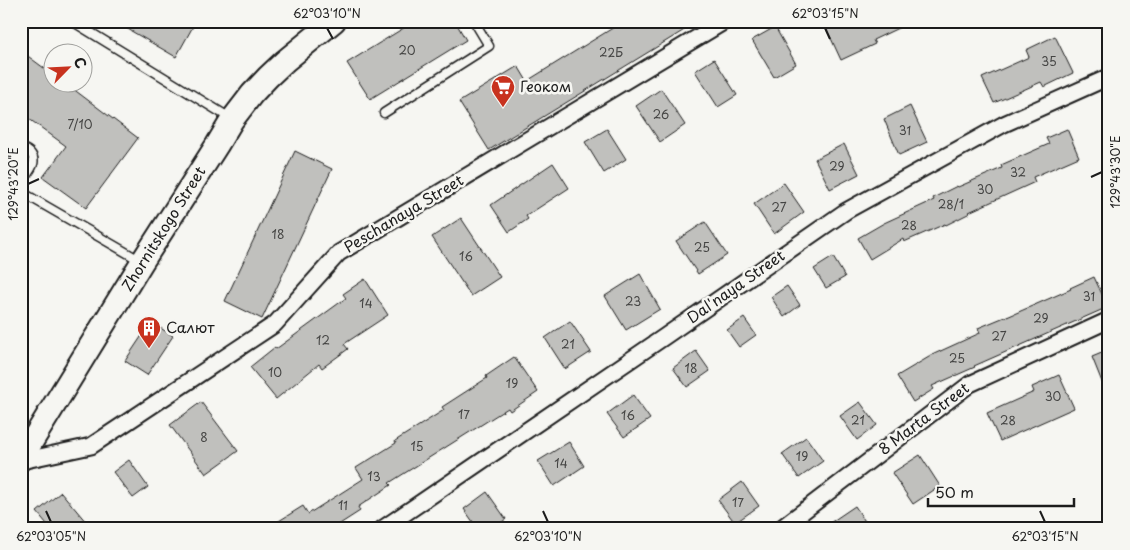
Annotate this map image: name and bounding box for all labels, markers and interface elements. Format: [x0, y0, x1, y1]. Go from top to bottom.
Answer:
text: 62°03'10"N [293, 4, 361, 22]
text: 62°03'15"N [791, 4, 859, 22]
house number: 20 [398, 41, 416, 59]
north arrow [42, 42, 92, 92]
house number: 22Б [599, 43, 623, 61]
house number: 35 [1041, 52, 1057, 70]
text: С [69, 53, 92, 72]
supermarket icon: Геоком [490, 74, 516, 108]
place label: Геоком [520, 74, 571, 97]
house number: 26 [653, 105, 669, 123]
house number: 7/10 [67, 115, 93, 133]
house number: 31 [899, 121, 911, 139]
text: 129°43'30"E [1106, 135, 1124, 209]
text: 129°43'20"E [4, 147, 22, 221]
house number: 29 [829, 157, 845, 175]
street label: Zhornitskogo Street [115, 161, 210, 295]
house number: 32 [1010, 163, 1026, 181]
street label: Peschanaya Street [339, 168, 467, 258]
house number: 30 [977, 180, 994, 198]
house number: 28/1 [938, 195, 964, 213]
house number: 27 [772, 198, 787, 216]
house number: 28 [901, 216, 917, 234]
house number: 18 [272, 225, 284, 243]
house number: 25 [694, 238, 710, 256]
street label: Dal'naya Street [681, 243, 789, 328]
house number: 16 [459, 247, 473, 265]
house number: 31 [1083, 287, 1095, 305]
house number: 23 [625, 292, 641, 310]
house number: 14 [359, 294, 373, 312]
house number: 29 [1033, 309, 1049, 327]
building icon: Салют [136, 315, 162, 349]
place label: Салют [166, 315, 215, 338]
house number: 27 [992, 327, 1007, 345]
house number: 12 [316, 331, 330, 349]
house number: 21 [561, 335, 575, 353]
house number: 25 [949, 349, 965, 367]
house number: 18 [685, 359, 697, 377]
house number: 10 [268, 363, 282, 381]
house number: 19 [506, 374, 518, 392]
street label: 8 Marta Street [873, 376, 973, 460]
house number: 30 [1045, 387, 1062, 405]
house number: 17 [458, 405, 470, 423]
house number: 16 [621, 406, 635, 424]
house number: 21 [851, 411, 865, 429]
house number: 28 [1000, 411, 1016, 429]
house number: 8 [200, 428, 208, 446]
house number: 15 [410, 437, 424, 455]
house number: 19 [796, 447, 808, 465]
house number: 14 [554, 454, 568, 472]
house number: 13 [367, 467, 381, 485]
scale bar [928, 475, 1074, 507]
text: 50 m [935, 480, 974, 503]
house number: 17 [732, 493, 744, 511]
house number: 11 [338, 496, 348, 514]
text: 62°03'05"N [16, 527, 86, 545]
text: 62°03'10"N [514, 527, 582, 545]
text: 62°03'15"N [1011, 527, 1079, 545]

